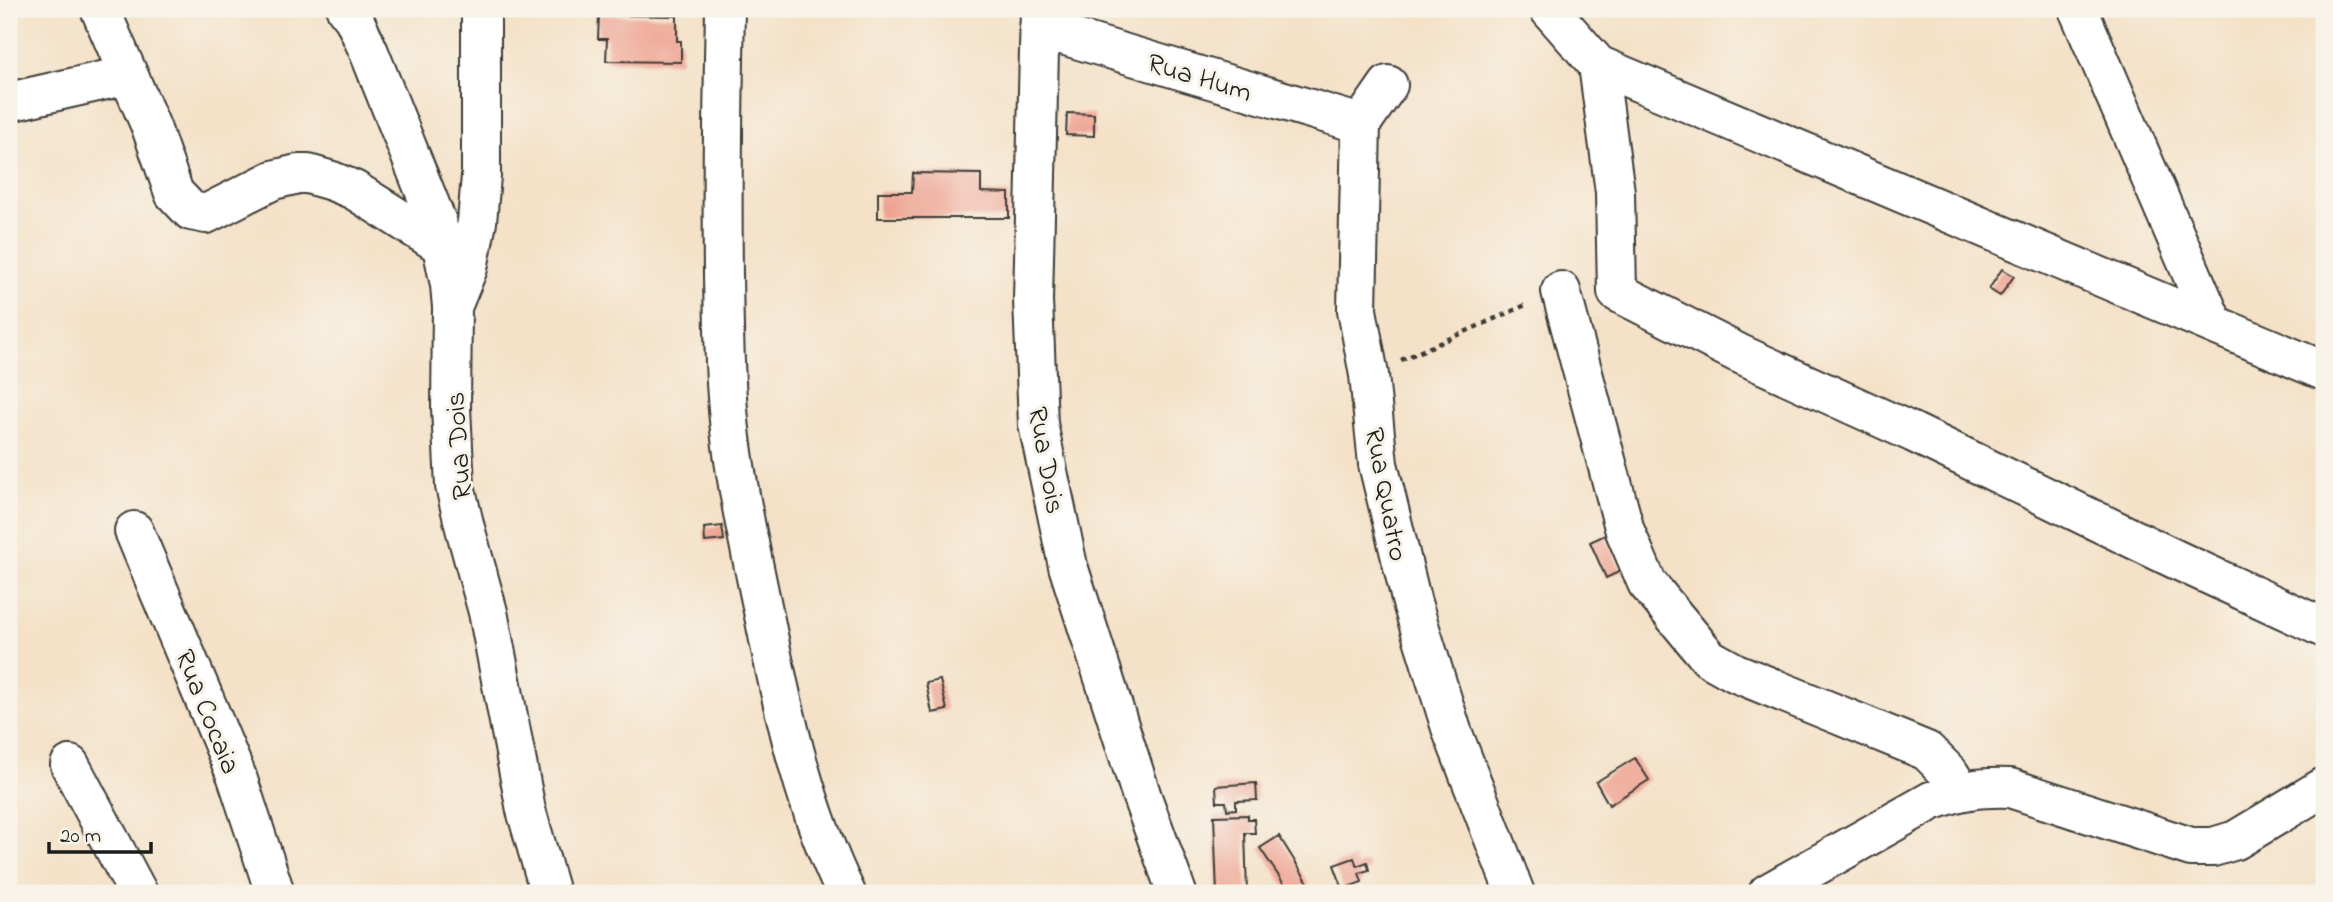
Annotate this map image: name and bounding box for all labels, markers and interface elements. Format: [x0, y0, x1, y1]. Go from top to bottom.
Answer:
street label: Rua Hum [1142, 44, 1256, 115]
street label: Rua Dois [436, 390, 485, 501]
street label: Rua Dois [1015, 404, 1074, 517]
street label: Rua Quatro [1352, 424, 1418, 565]
street label: Rua Cocaia [162, 644, 249, 781]
scale bar [49, 811, 150, 855]
text: 20 m [60, 822, 101, 852]

